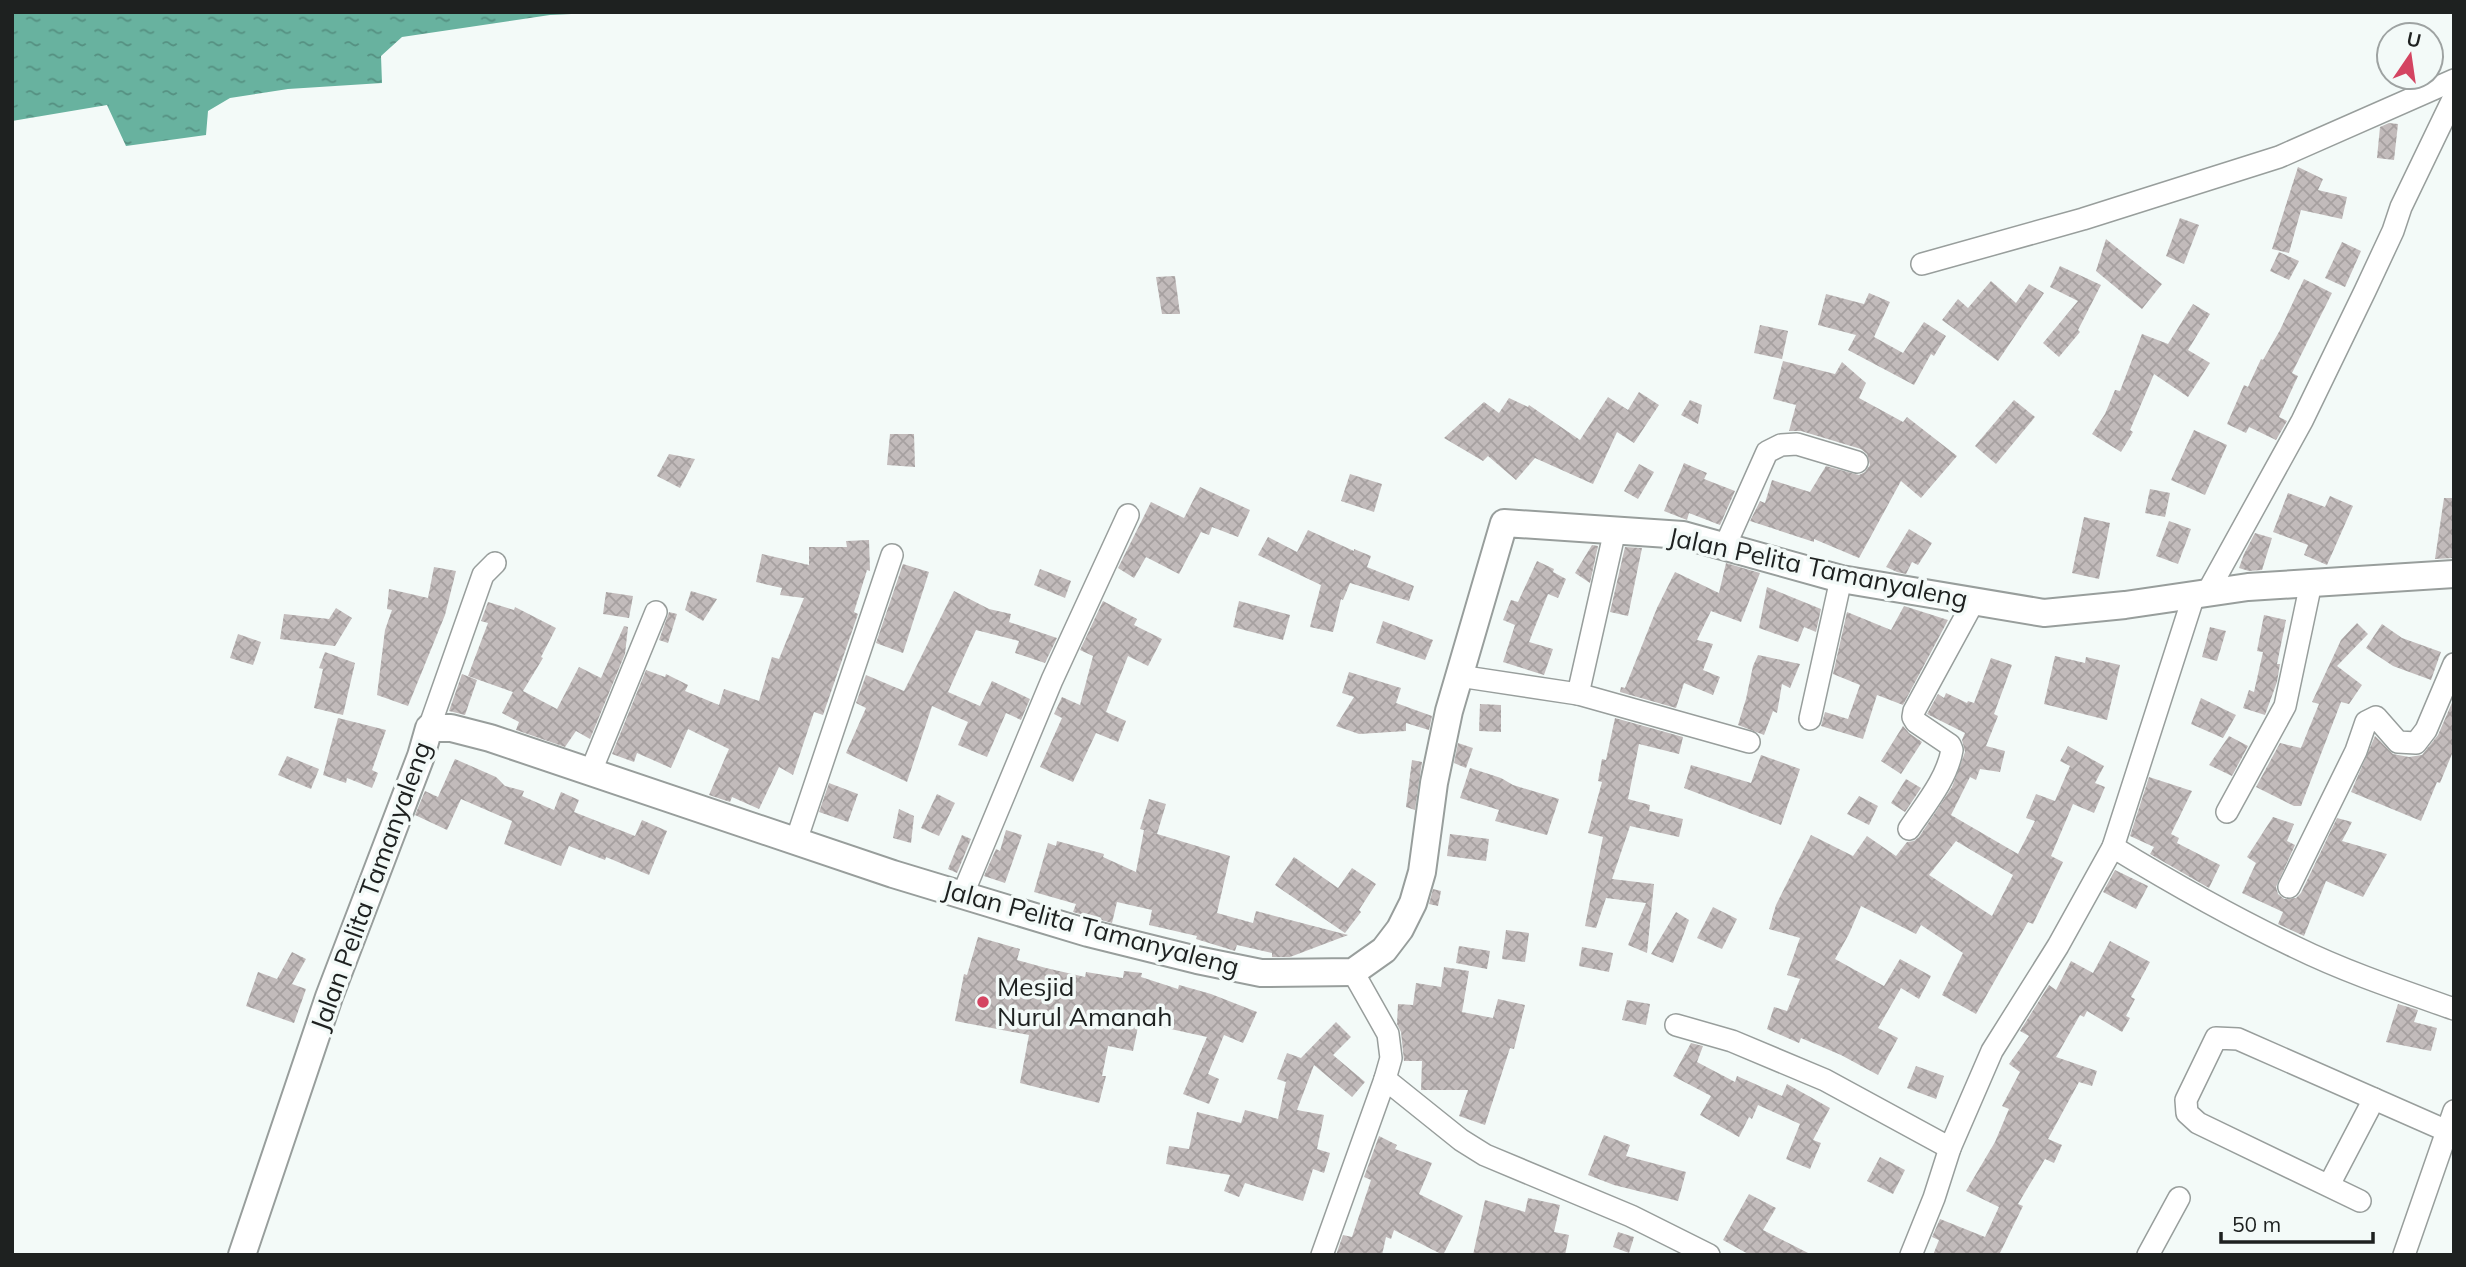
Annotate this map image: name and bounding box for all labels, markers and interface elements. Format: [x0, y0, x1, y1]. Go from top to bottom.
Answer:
north arrow [2375, 21, 2445, 91]
text: U [2404, 26, 2423, 53]
street label: Jalan Pelita Tamanyaleng [1665, 520, 1971, 615]
street label: Jalan Pelita Tamanyaleng [303, 737, 438, 1035]
street label: Jalan Pelita Tamanyaleng [939, 872, 1243, 983]
place label: Mesjid Nurul Amanah [997, 970, 1172, 1033]
marker: Mesjid Nurul Amanah [975, 994, 991, 1010]
scale bar [2221, 1200, 2373, 1244]
text: 50 m [2232, 1211, 2281, 1237]

